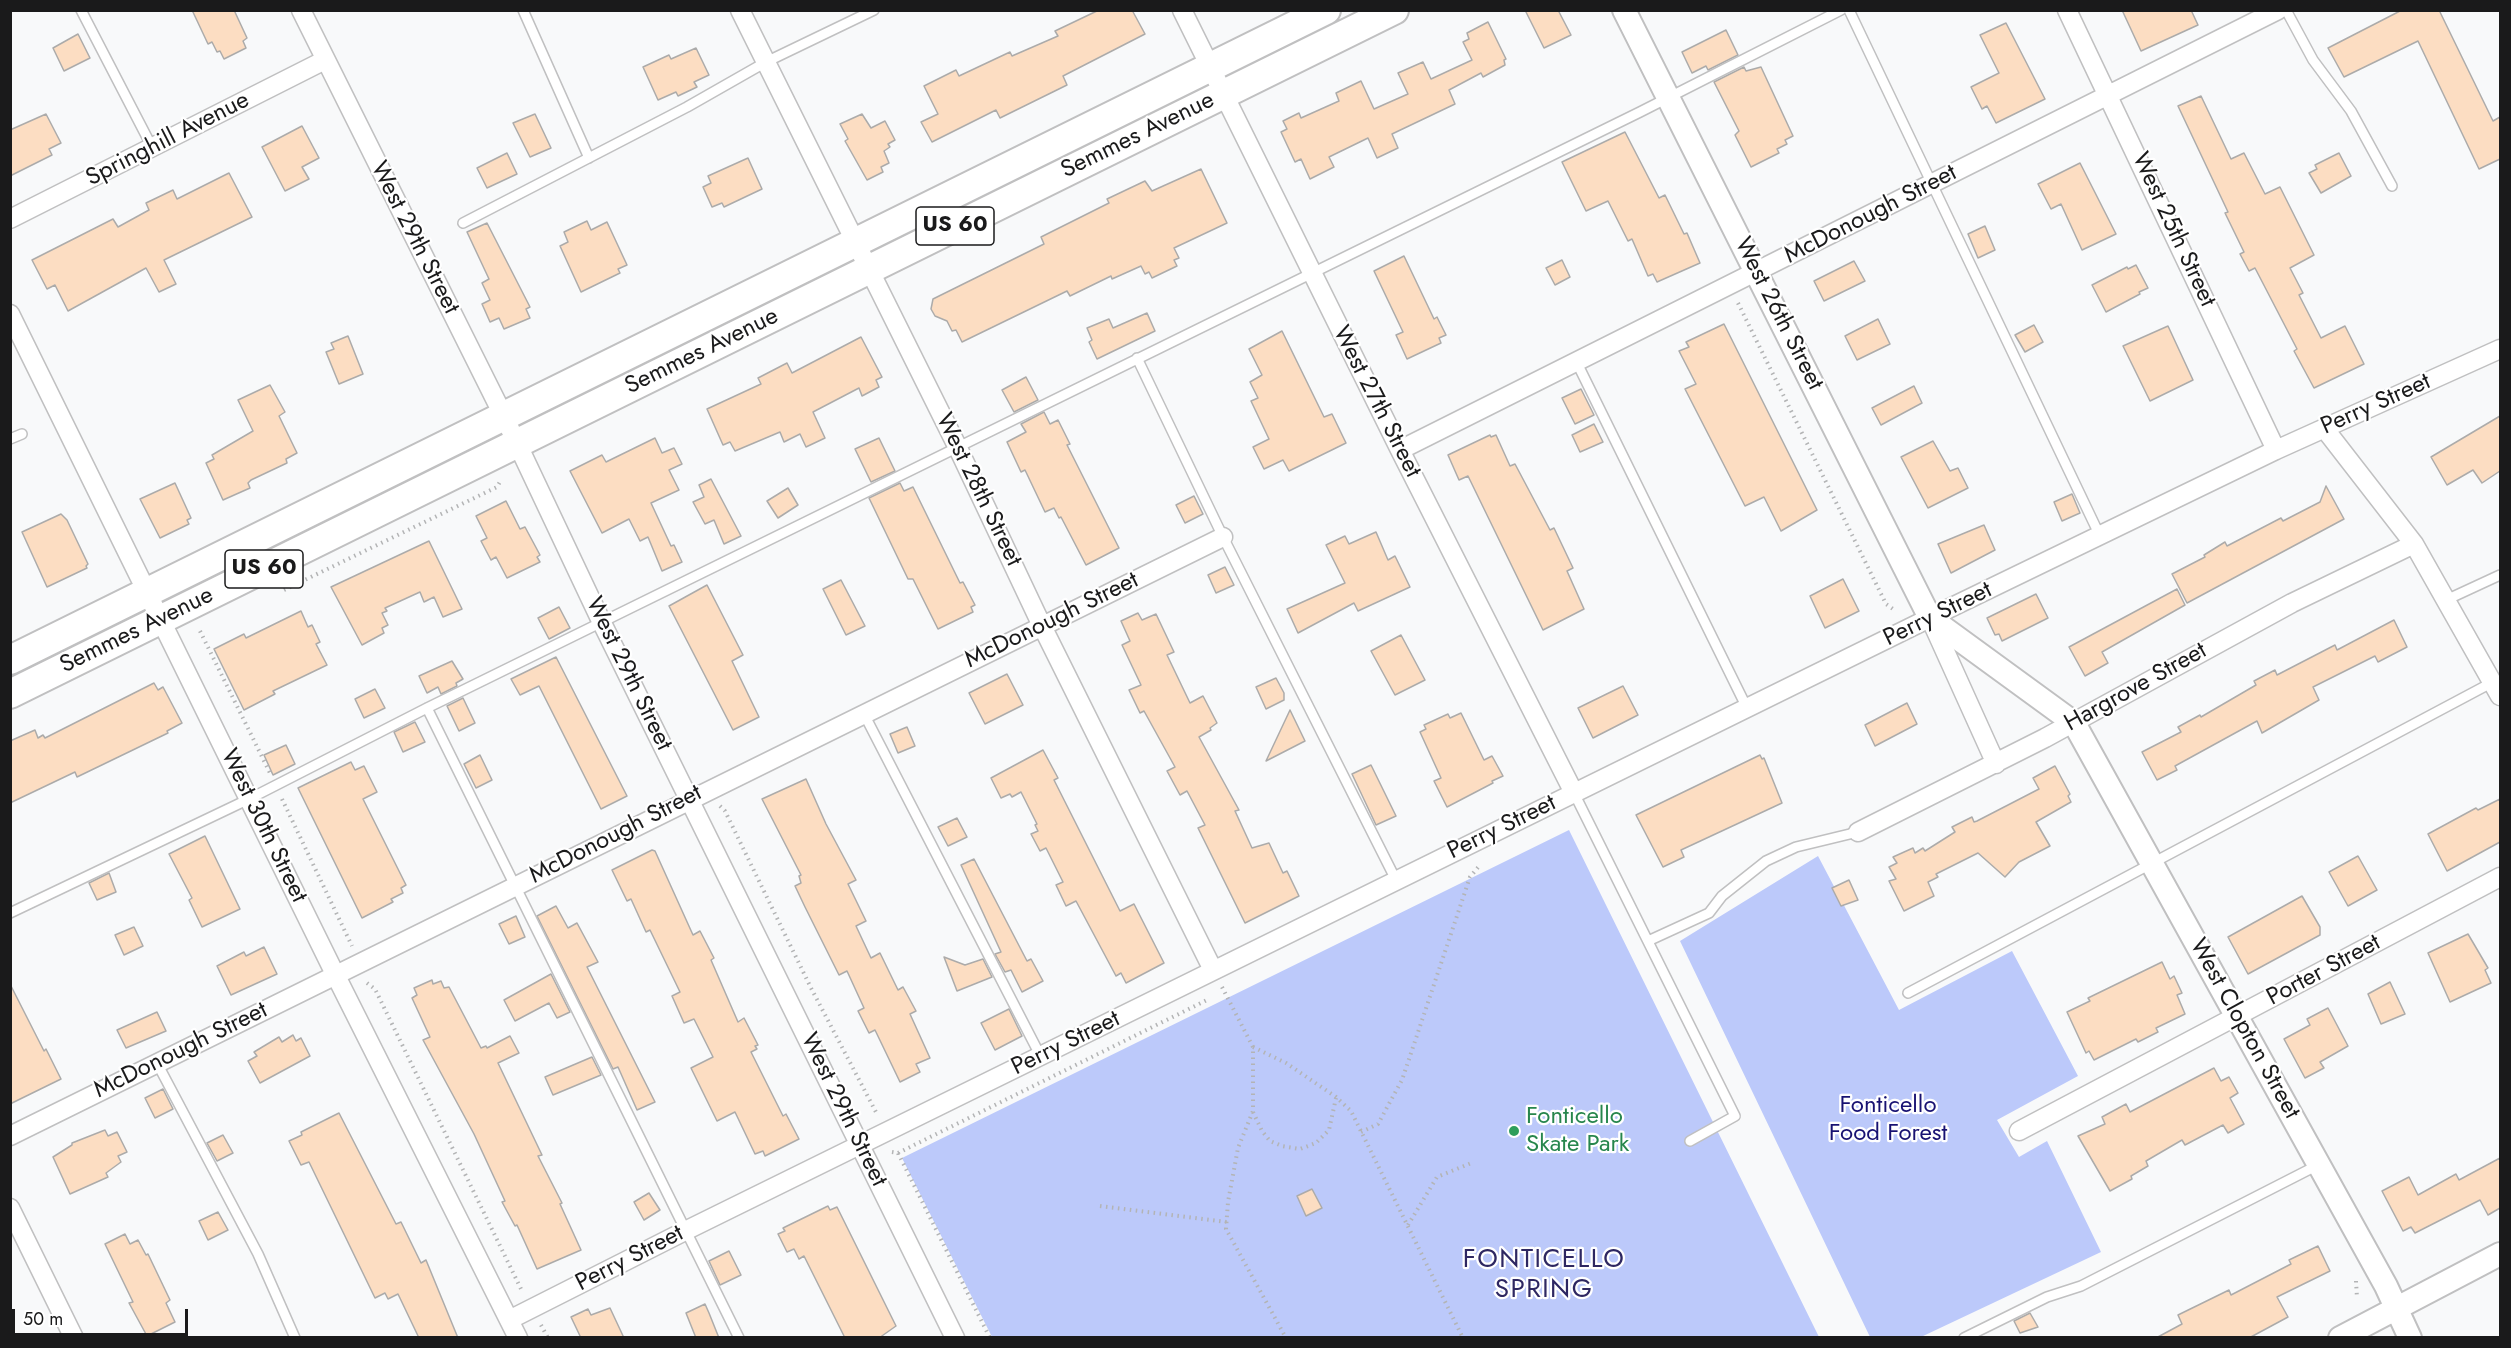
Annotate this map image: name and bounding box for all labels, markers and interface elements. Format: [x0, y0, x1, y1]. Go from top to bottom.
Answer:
street label: Springhill Avenue [82, 86, 254, 194]
street label: Semmes Avenue [1057, 86, 1219, 186]
street label: West 25th Street [2125, 148, 2221, 312]
street label: West 29th Street [363, 157, 465, 319]
street label: McDonough Street [1780, 159, 1962, 271]
road number: US 60 [916, 207, 994, 245]
street label: West 26th Street [1727, 233, 1829, 395]
street label: Semmes Avenue [621, 302, 783, 402]
street label: West 27th Street [1326, 322, 1426, 482]
street label: Perry Street [2317, 368, 2435, 442]
street label: West 28th Street [929, 409, 1027, 571]
road number: US 60 [225, 550, 303, 588]
street label: McDonough Street [961, 567, 1143, 675]
street label: Perry Street [1879, 576, 1997, 654]
street label: Semmes Avenue [56, 581, 218, 681]
street label: West 29th Street [578, 593, 678, 755]
street label: Hargrove Street [2060, 637, 2212, 739]
street label: West 30th Street [213, 745, 313, 907]
street label: McDonough Street [525, 779, 707, 891]
street label: Perry Street [1443, 789, 1561, 867]
street label: Porter Street [2262, 929, 2386, 1013]
street label: West Clopton Street [2183, 934, 2305, 1124]
street label: McDonough Street [90, 997, 272, 1105]
street label: Perry Street [1007, 1005, 1125, 1083]
street label: West 29th Street [793, 1029, 893, 1191]
park label: Fonticello Food Forest [1829, 1092, 1947, 1148]
place label: Fonticello Skate Park [1526, 1103, 1629, 1159]
marker: Fonticello Skate Park [1507, 1124, 1521, 1138]
street label: Perry Street [571, 1220, 689, 1298]
district label: FONTICELLO SPRING [1463, 1245, 1625, 1306]
scale bar [15, 1297, 190, 1335]
text: 50 m [23, 1306, 63, 1332]

